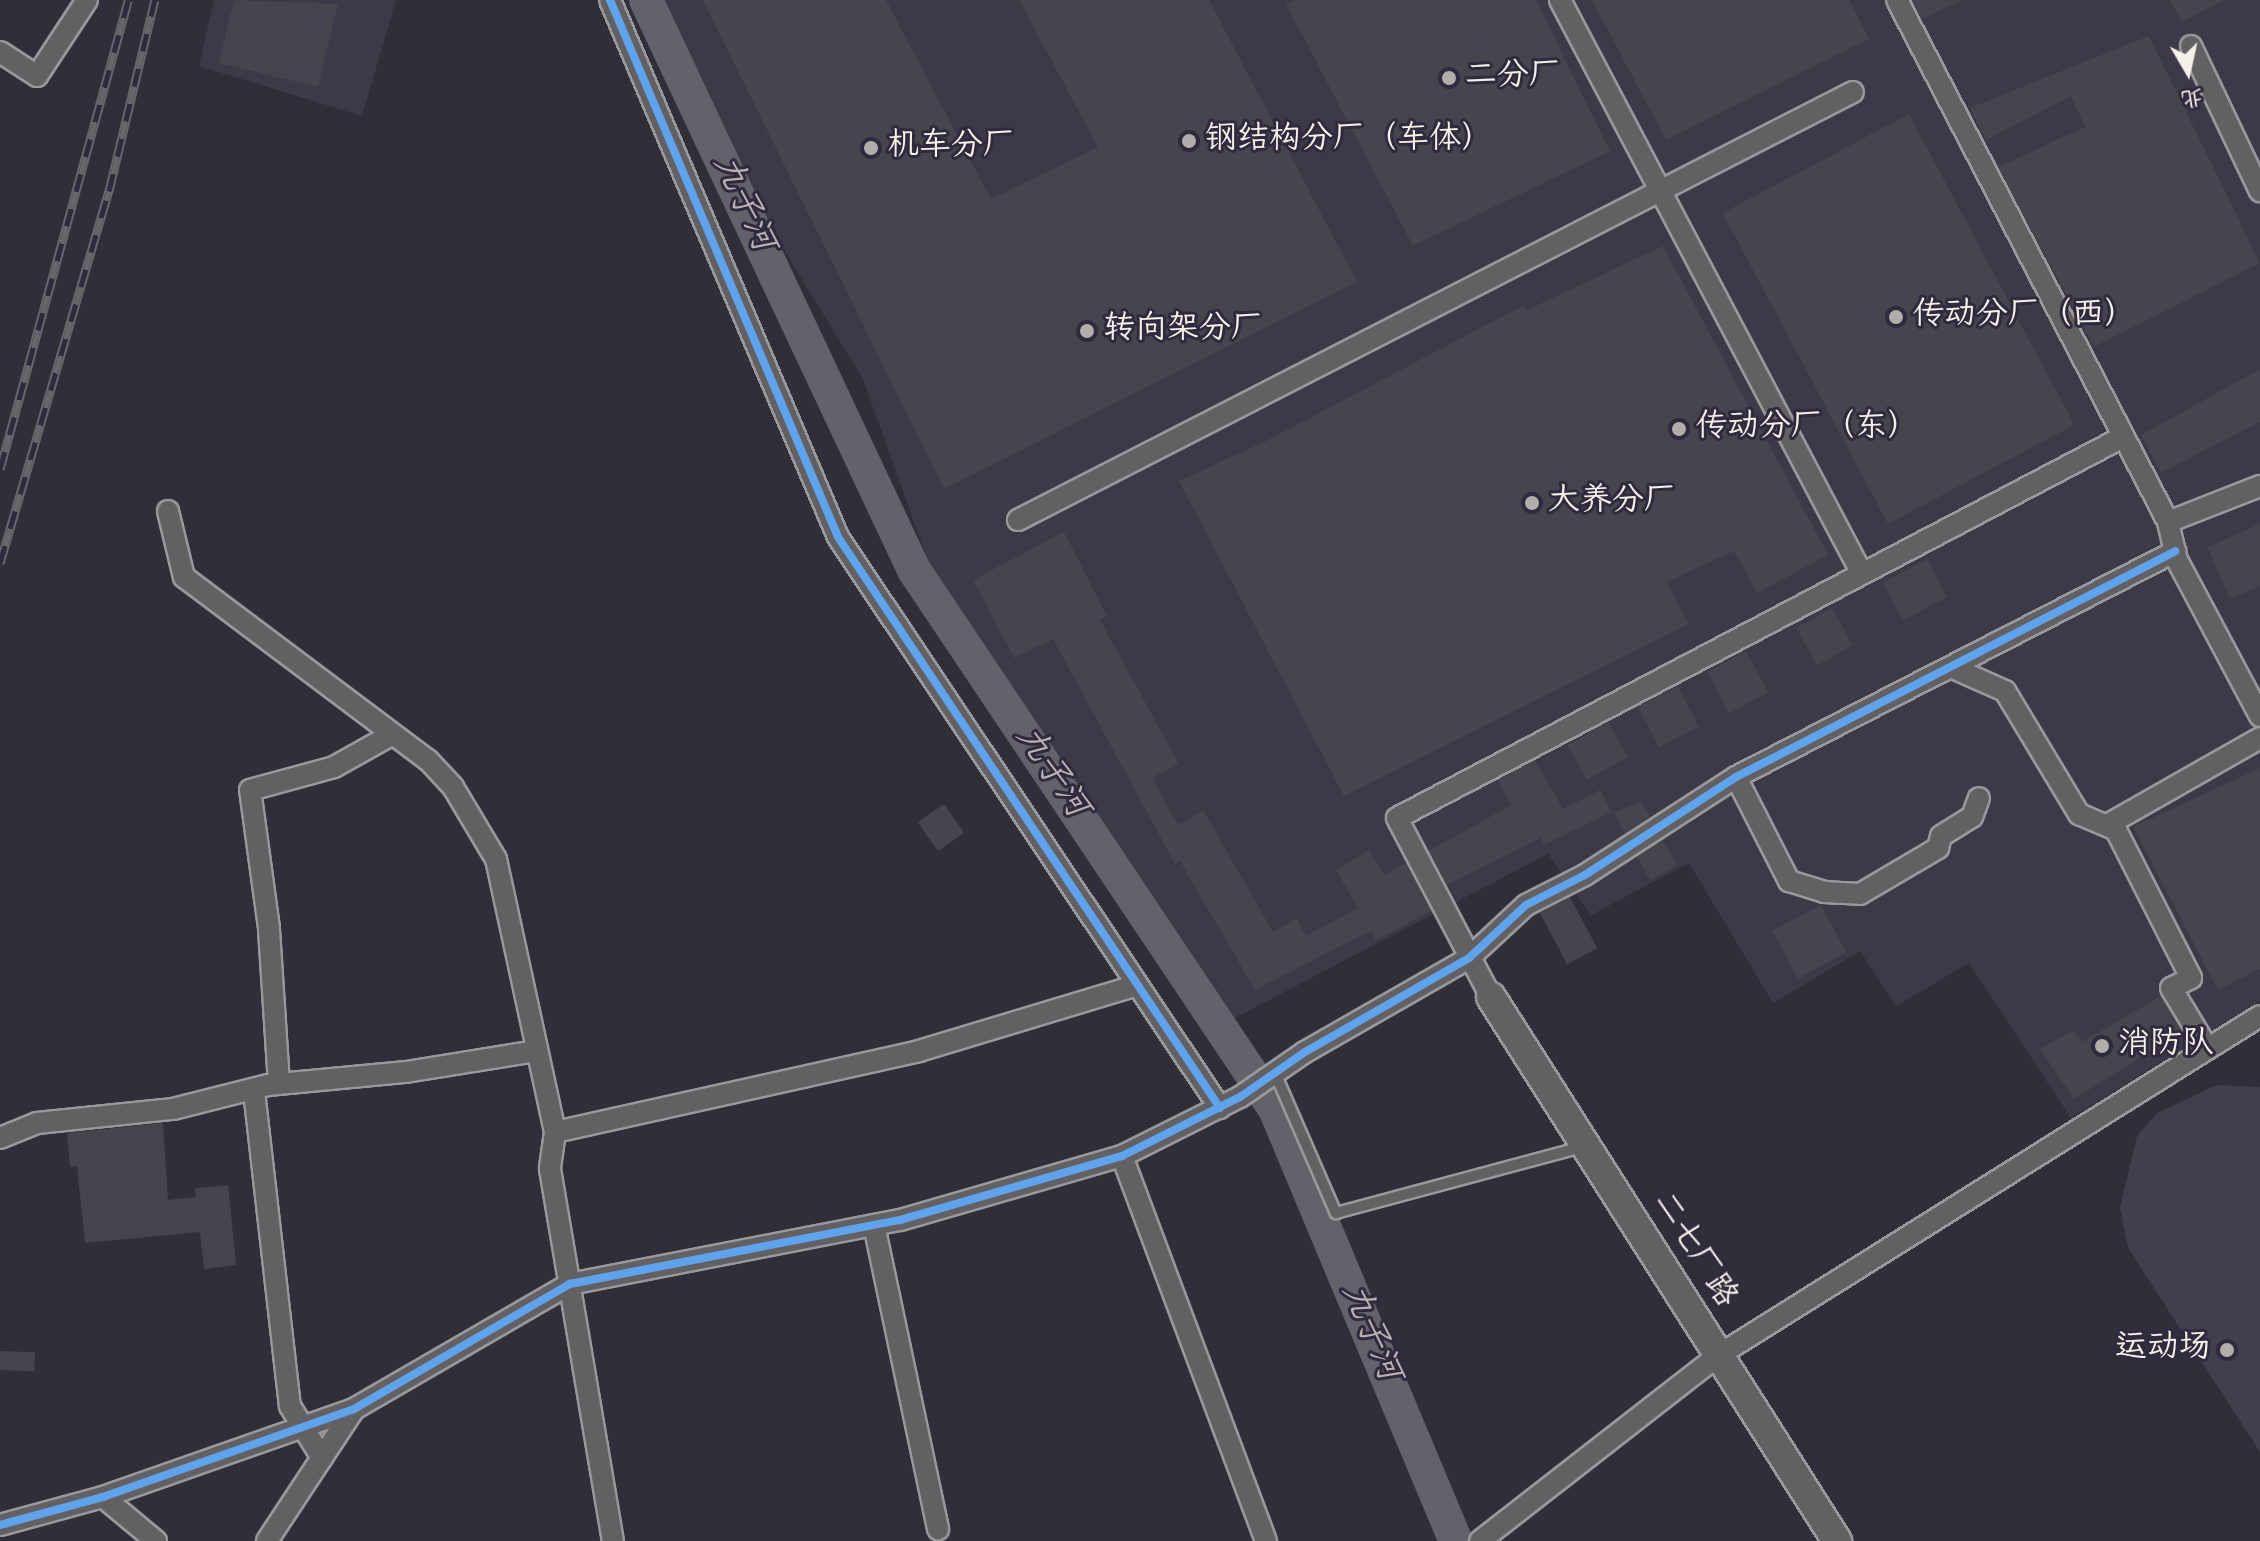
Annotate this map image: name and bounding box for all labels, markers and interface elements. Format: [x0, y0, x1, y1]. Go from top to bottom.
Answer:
north arrow [2148, 32, 2228, 112]
place label: 二分厂 [1465, 59, 1561, 97]
marker: 二分厂 [1440, 69, 1458, 87]
text: 北 [2179, 79, 2205, 113]
place label: 钢结构分厂（车体） [1205, 122, 1493, 160]
place label: 机车分厂 [887, 129, 1015, 167]
marker: 钢结构分厂（车体） [1180, 132, 1198, 150]
marker: 机车分厂 [862, 139, 880, 157]
water label: 九子河 [702, 149, 782, 259]
place label: 传动分厂（西） [1912, 298, 2136, 336]
marker: 传动分厂（西） [1887, 308, 1905, 326]
place label: 转向架分厂 [1103, 312, 1263, 350]
marker: 转向架分厂 [1078, 322, 1096, 340]
place label: 传动分厂（东） [1695, 410, 1919, 448]
marker: 传动分厂（东） [1670, 420, 1688, 438]
place label: 大养分厂 [1548, 484, 1676, 522]
marker: 大养分厂 [1523, 494, 1541, 512]
water label: 九子河 [1005, 719, 1095, 827]
place label: 消防队 [2118, 1027, 2214, 1065]
marker: 消防队 [2093, 1037, 2111, 1055]
street label: 二七厂路 [1643, 1187, 1743, 1315]
water label: 九子河 [1330, 1278, 1408, 1388]
place label: 运动场 [2115, 1331, 2211, 1369]
marker: 运动场 [2218, 1341, 2236, 1359]

